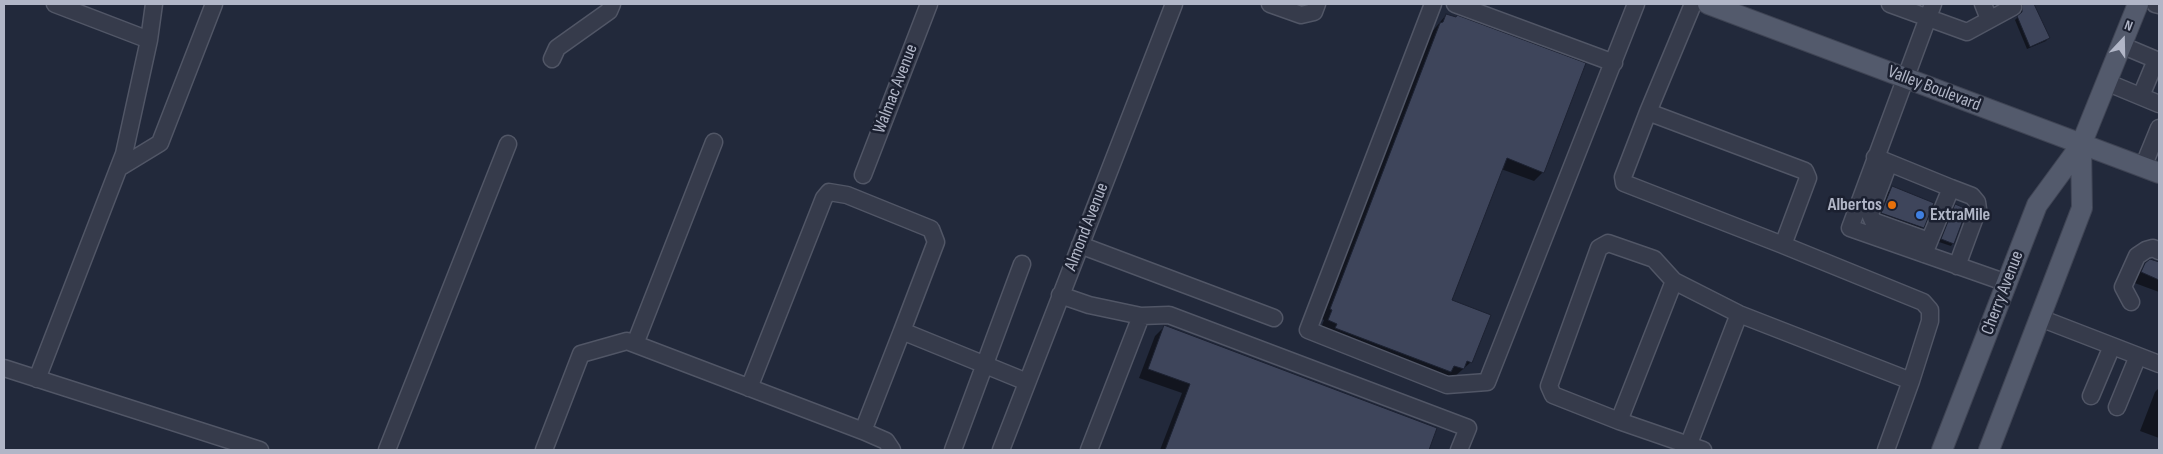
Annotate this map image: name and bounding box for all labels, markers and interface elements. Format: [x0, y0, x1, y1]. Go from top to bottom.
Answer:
north arrow [2098, 15, 2148, 65]
text: N [2122, 16, 2135, 35]
street label: Walmac Avenue [869, 41, 923, 137]
street label: Valley Boulevard [1885, 61, 1983, 117]
street label: Almond Avenue [1060, 180, 1114, 274]
place label: Albertos [1828, 194, 1882, 216]
marker: Albertos [1886, 199, 1898, 211]
place label: ExtraMile [1930, 204, 1990, 226]
marker: ExtraMile [1914, 209, 1926, 221]
street label: Cherry Avenue [1977, 248, 2029, 338]

